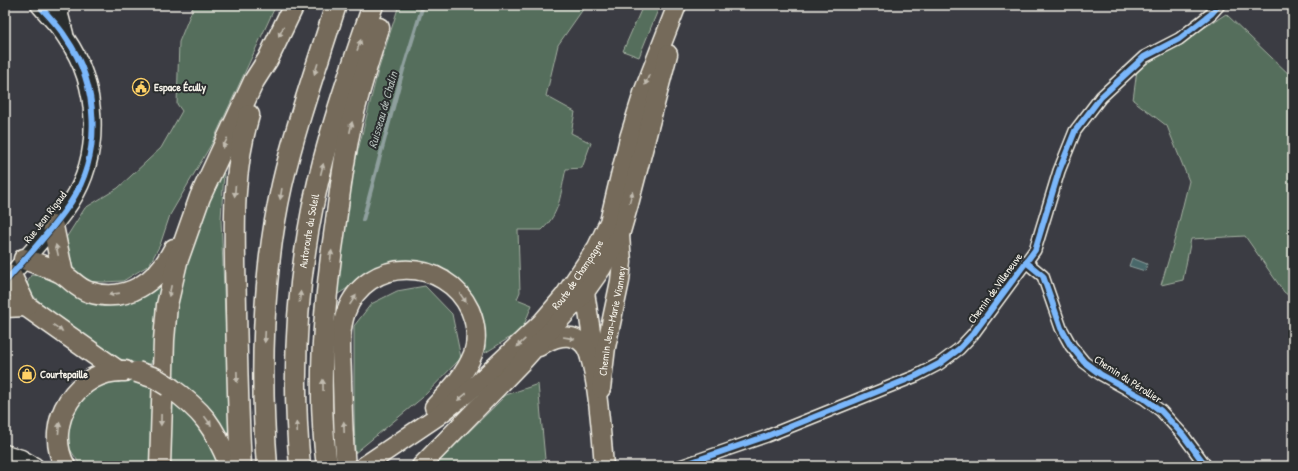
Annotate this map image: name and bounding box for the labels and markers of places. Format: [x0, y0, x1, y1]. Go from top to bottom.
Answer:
public building icon: Espace Écully [131, 77, 151, 97]
place label: Espace Écully [154, 80, 207, 95]
shop icon: Courtepaille [17, 364, 37, 384]
place label: Courtepaille [40, 367, 88, 382]

